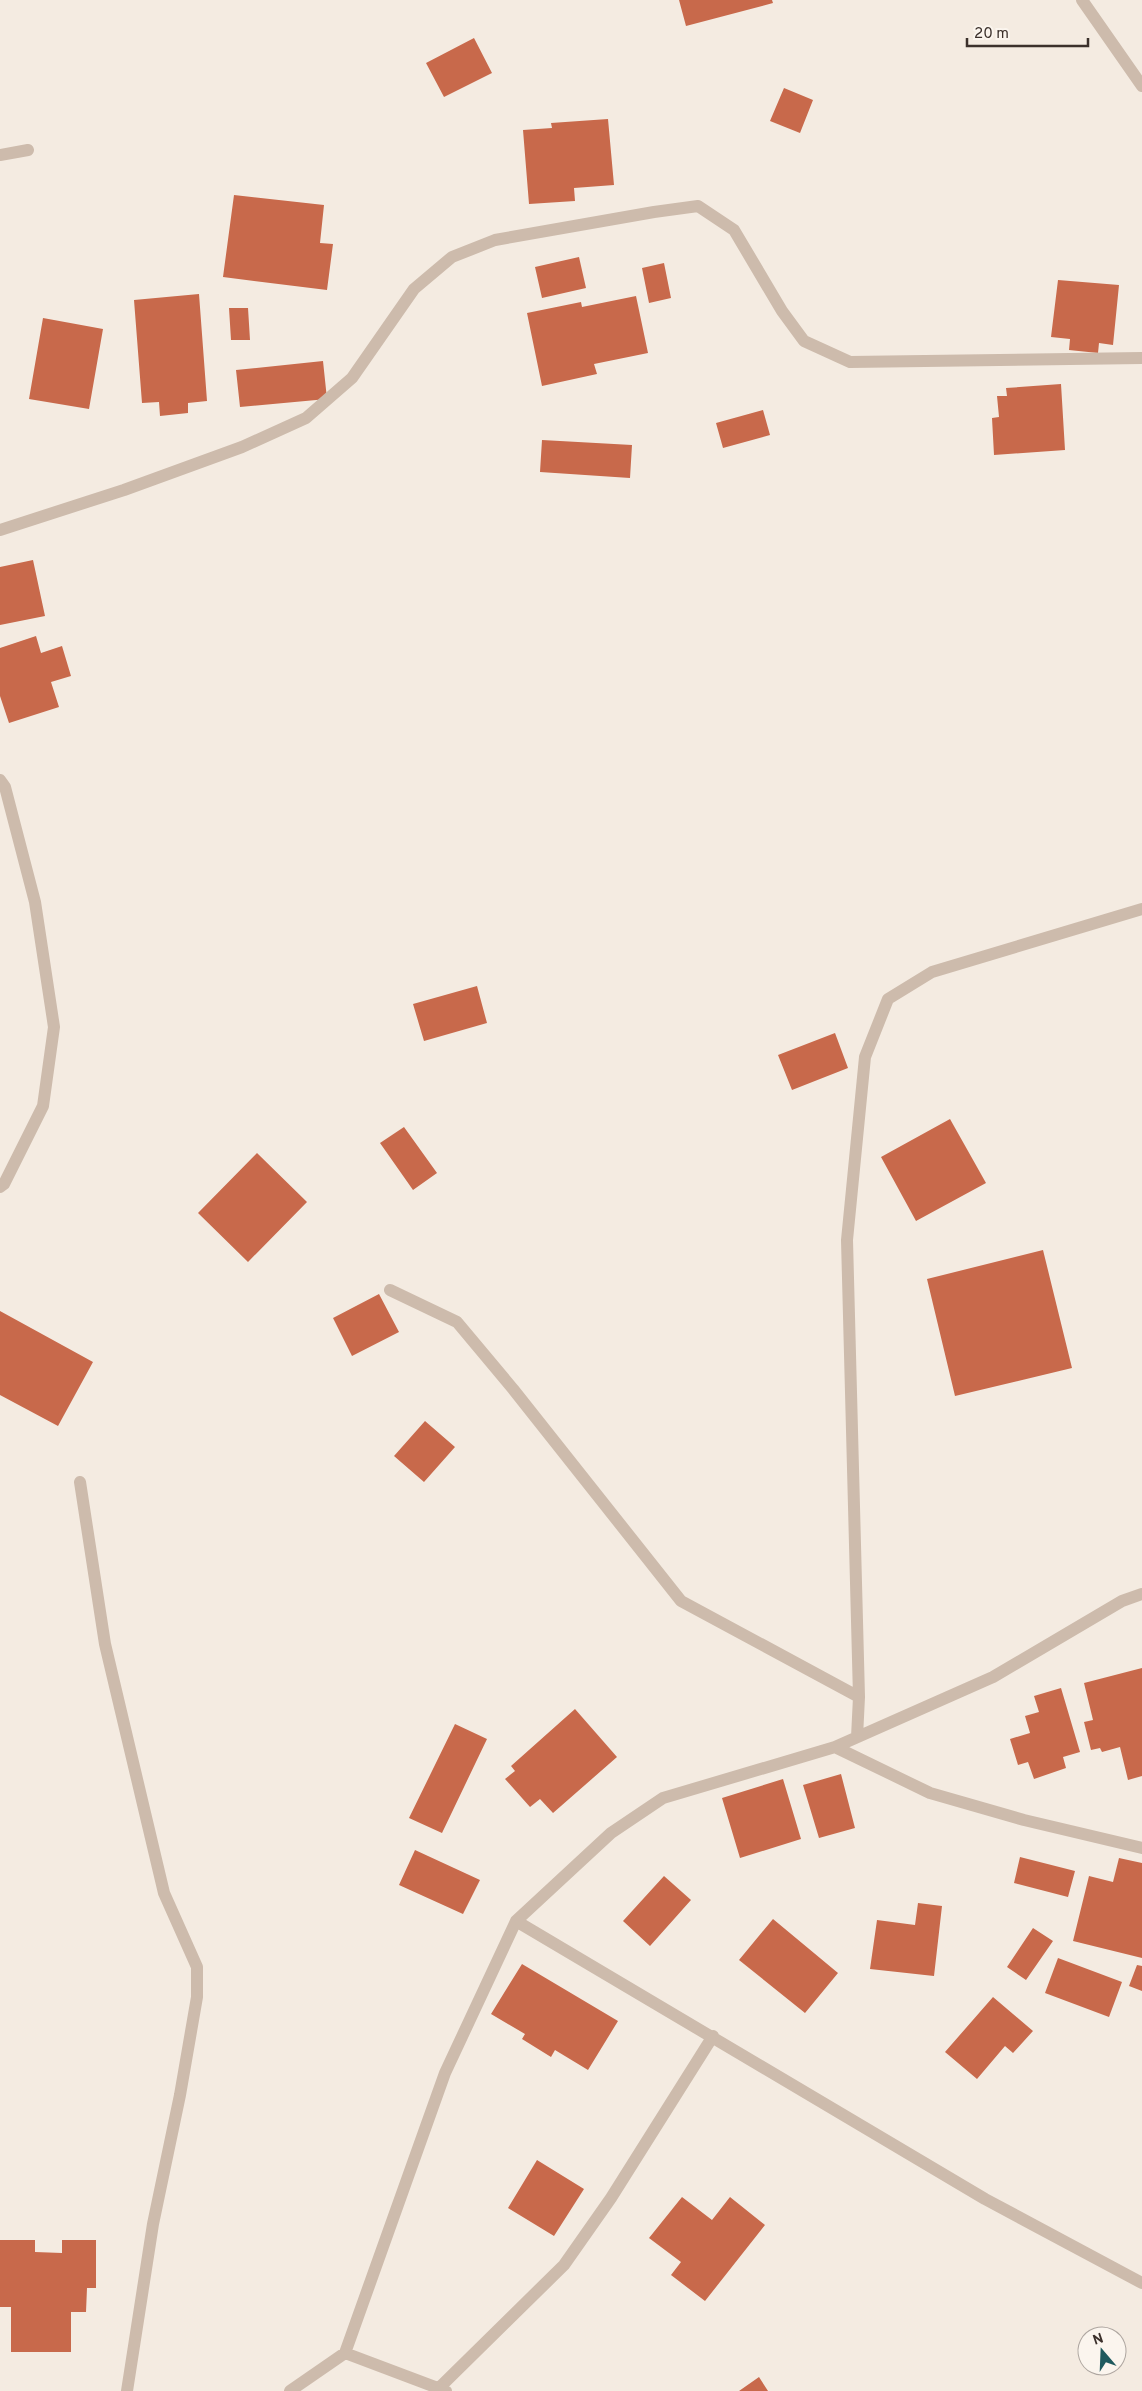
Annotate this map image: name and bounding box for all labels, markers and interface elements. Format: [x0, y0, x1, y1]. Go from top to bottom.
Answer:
scale bar [967, 15, 1088, 47]
text: 20 m [974, 25, 1009, 44]
north arrow [1077, 2326, 1127, 2376]
text: N [1091, 2330, 1106, 2350]

